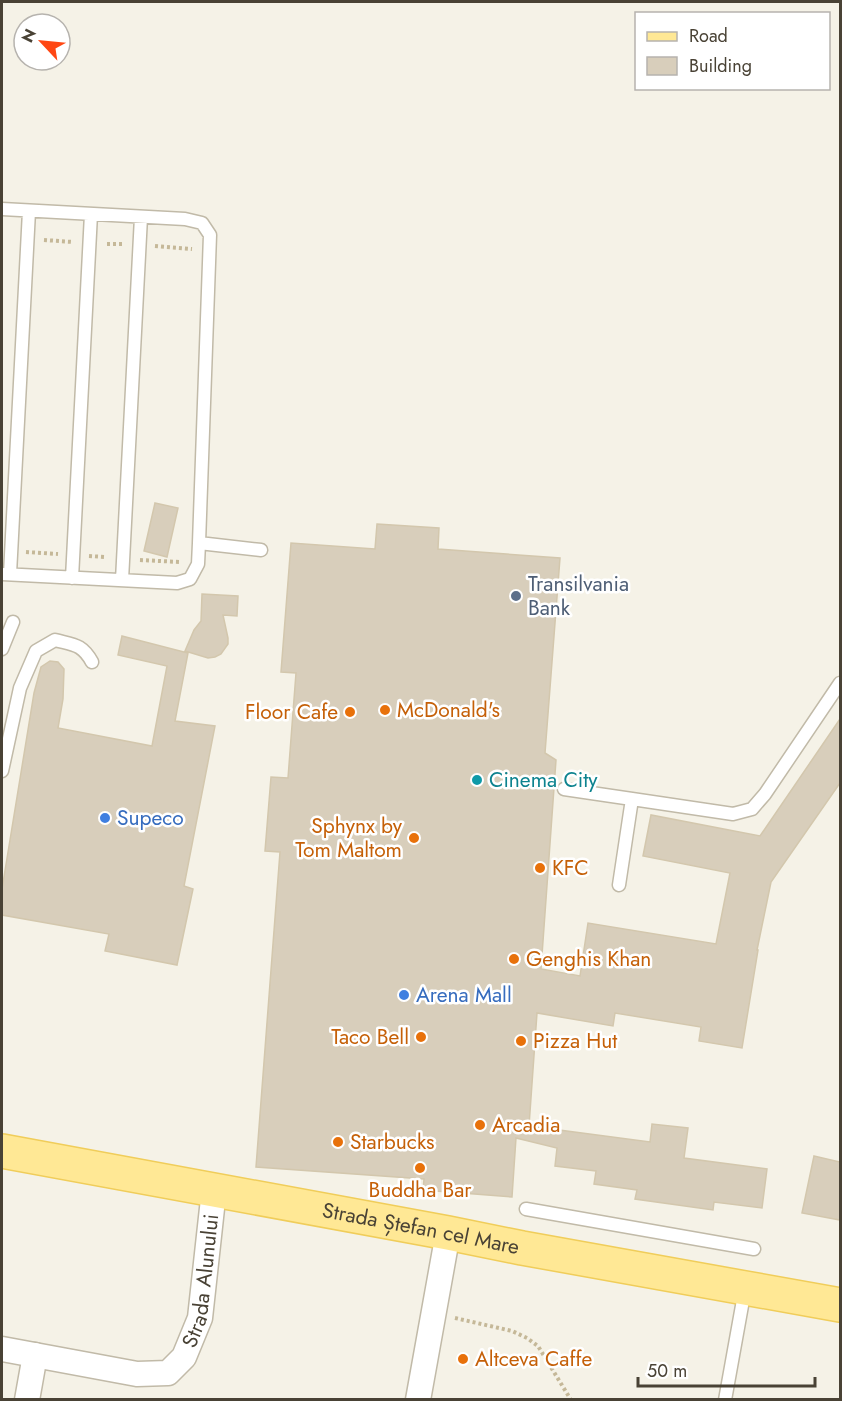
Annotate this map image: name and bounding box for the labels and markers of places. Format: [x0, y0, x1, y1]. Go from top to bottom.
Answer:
place label: Transilvania Bank [528, 569, 629, 623]
marker: Transilvania Bank [509, 589, 523, 603]
place label: McDonald's [397, 695, 500, 725]
place label: Floor Cafe [245, 697, 338, 727]
marker: McDonald's [378, 703, 392, 717]
marker: Floor Cafe [343, 705, 357, 719]
place label: Cinema City [489, 765, 598, 795]
marker: Cinema City [470, 773, 484, 787]
place label: Supeco [117, 803, 184, 833]
marker: Supeco [98, 811, 112, 825]
place label: Sphynx by Tom Maltom [295, 811, 403, 865]
marker: Sphynx by Tom Maltom [407, 831, 421, 845]
place label: KFC [552, 853, 589, 883]
marker: KFC [533, 861, 547, 875]
place label: Genghis Khan [526, 944, 651, 974]
marker: Genghis Khan [507, 952, 521, 966]
place label: Arena Mall [416, 980, 512, 1010]
marker: Arena Mall [397, 988, 411, 1002]
place label: Taco Bell [331, 1022, 409, 1052]
place label: Pizza Hut [533, 1026, 617, 1056]
marker: Taco Bell [414, 1030, 428, 1044]
marker: Pizza Hut [514, 1034, 528, 1048]
place label: Arcadia [492, 1110, 560, 1140]
marker: Arcadia [473, 1118, 487, 1132]
place label: Starbucks [350, 1127, 435, 1157]
marker: Starbucks [331, 1135, 345, 1149]
marker: Buddha Bar [413, 1161, 427, 1175]
place label: Buddha Bar [368, 1175, 472, 1205]
place label: Altceva Caffe [475, 1344, 592, 1374]
marker: Altceva Caffe [456, 1352, 470, 1366]

